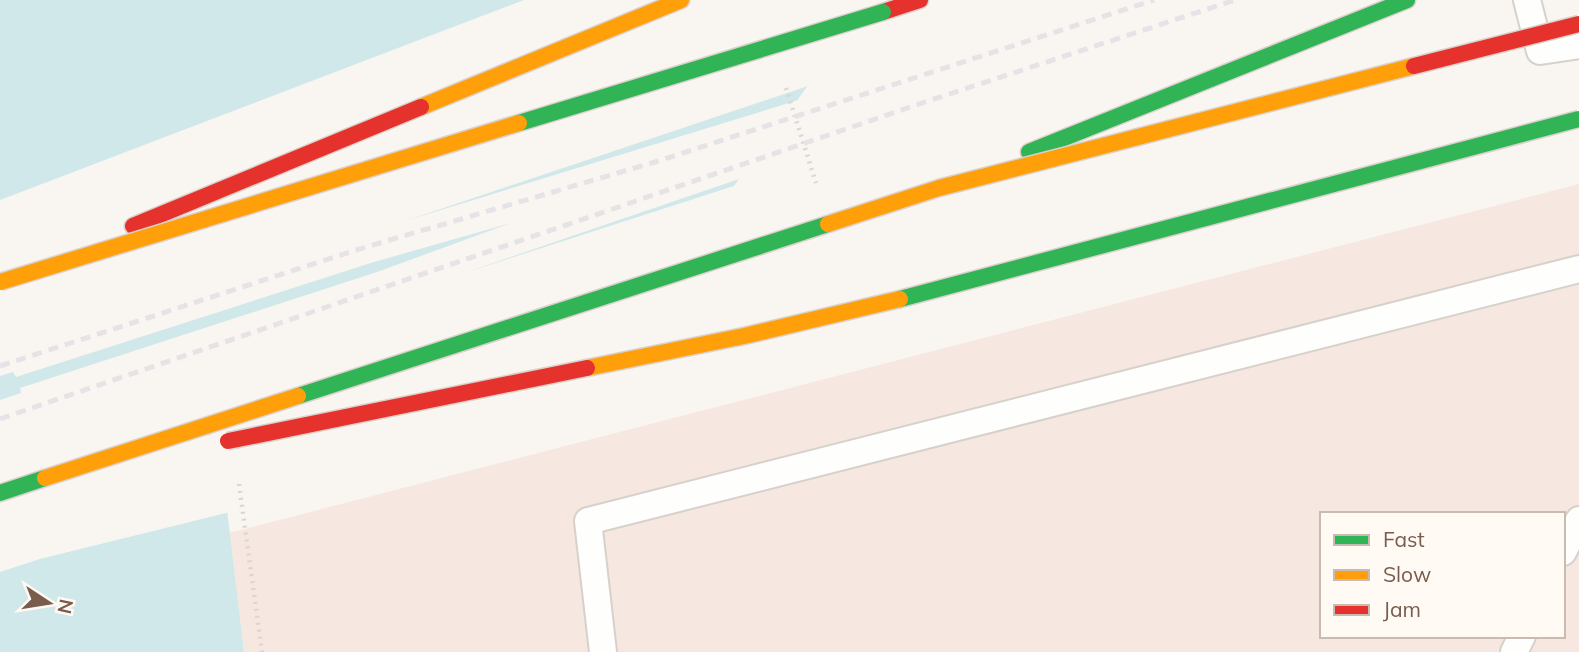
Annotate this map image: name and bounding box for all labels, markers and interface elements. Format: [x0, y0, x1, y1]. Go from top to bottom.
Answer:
legend [1320, 512, 1565, 638]
text: Fast [1383, 526, 1425, 552]
text: Slow [1383, 561, 1431, 587]
north arrow [14, 568, 84, 638]
text: Jam [1383, 596, 1421, 622]
text: N [52, 597, 79, 616]

